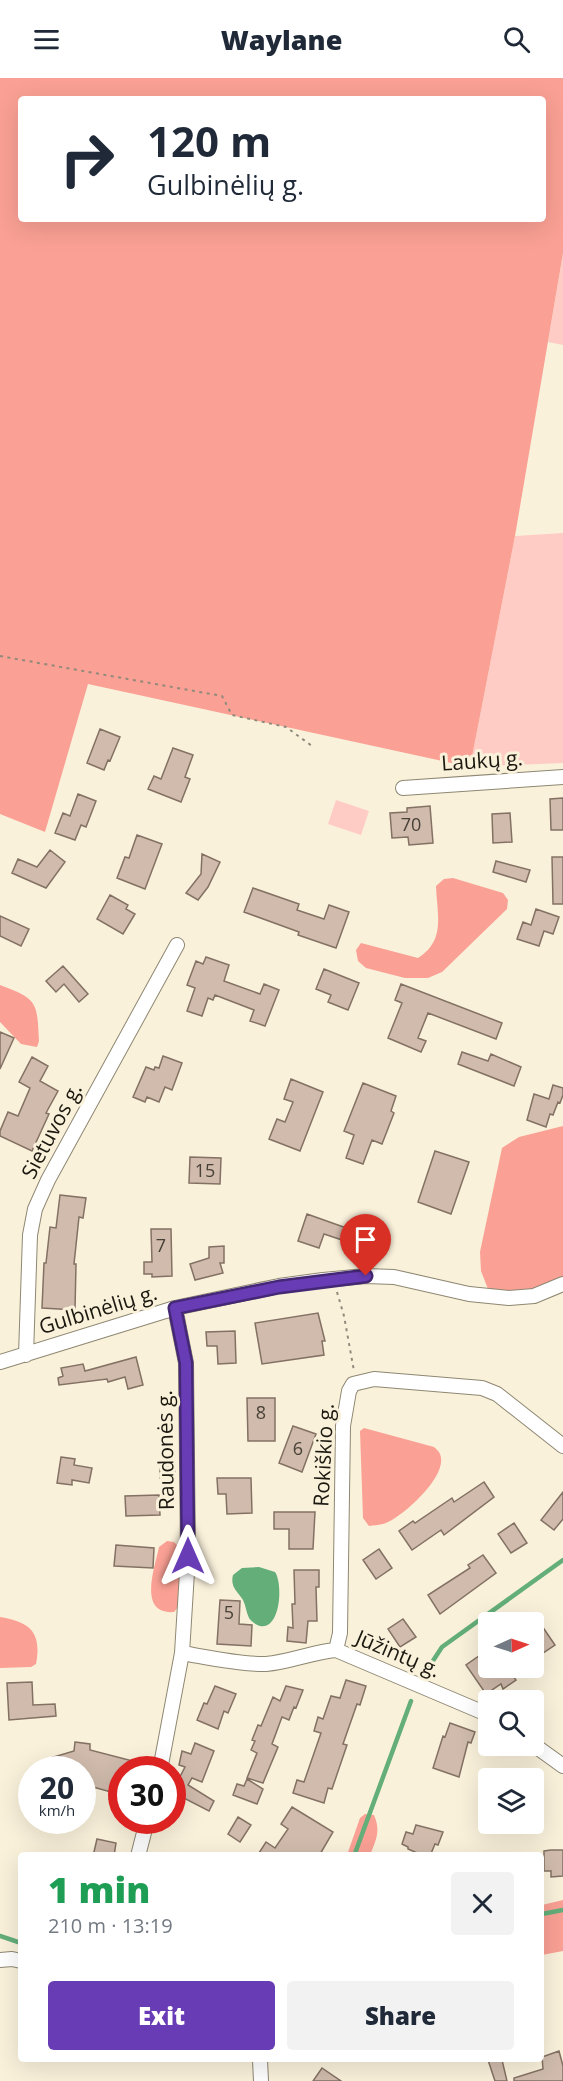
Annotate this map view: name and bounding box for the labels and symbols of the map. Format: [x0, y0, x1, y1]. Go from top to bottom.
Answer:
street label: Laukų g. [440, 743, 524, 777]
house number: 70 [401, 812, 421, 836]
street label: Sietuvos g. [14, 1078, 88, 1183]
house number: 15 [195, 1158, 215, 1182]
pin [340, 1214, 391, 1276]
house number: 7 [156, 1233, 166, 1257]
street label: Gulbinėlių g. [35, 1278, 160, 1340]
street label: Raudonės g. [150, 1390, 180, 1510]
house number: 8 [256, 1400, 266, 1424]
street label: Rokiškio g. [306, 1403, 340, 1507]
house number: 6 [293, 1436, 303, 1460]
position arrow [156, 1524, 220, 1588]
house number: 5 [224, 1600, 234, 1624]
north arrow [478, 1612, 544, 1678]
street label: Jūžintų g. [350, 1622, 445, 1683]
speed limit sign: 30 [108, 1756, 186, 1834]

